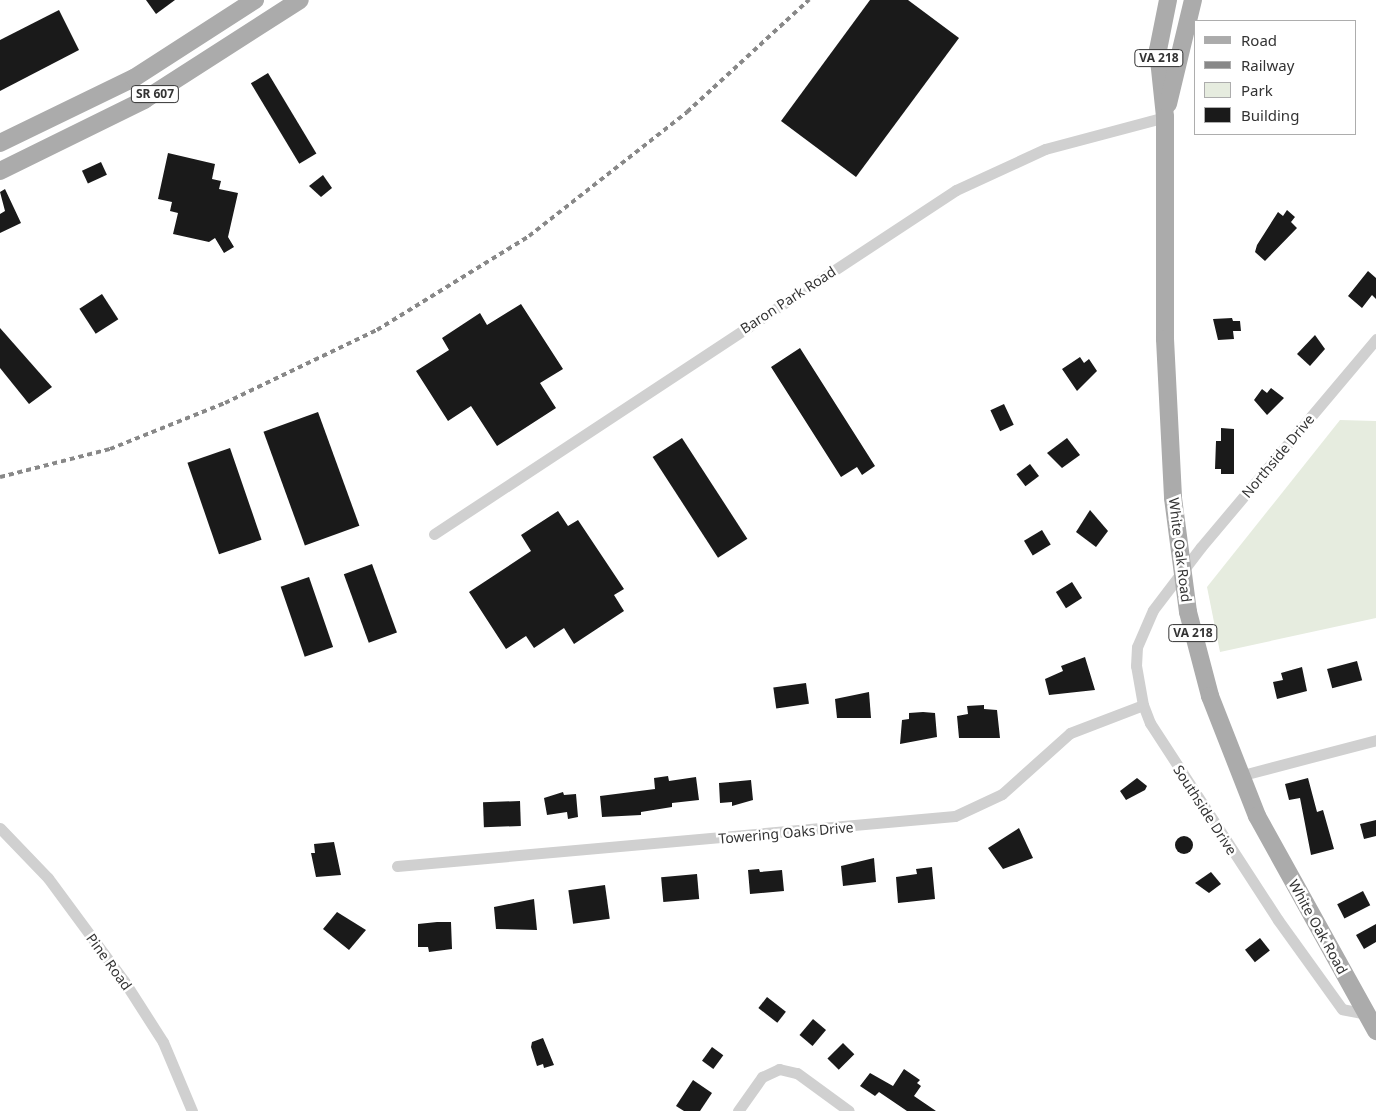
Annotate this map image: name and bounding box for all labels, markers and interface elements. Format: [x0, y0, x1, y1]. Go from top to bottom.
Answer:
legend [1194, 20, 1356, 135]
text: Road [1241, 30, 1277, 50]
road number: VA 218 [1134, 48, 1184, 68]
text: Railway [1241, 55, 1294, 75]
text: Park [1241, 80, 1273, 100]
road number: SR 607 [130, 85, 180, 104]
text: Building [1241, 105, 1299, 125]
street label: Baron Park Road [737, 263, 839, 337]
street label: Northside Drive [1238, 411, 1318, 501]
street label: White Oak Road [1165, 497, 1195, 603]
road number: VA 218 [1168, 624, 1218, 642]
street label: Southside Drive [1170, 762, 1240, 858]
street label: Towering Oaks Drive [718, 819, 854, 847]
street label: White Oak Road [1285, 877, 1351, 977]
street label: Pine Road [83, 930, 135, 994]

